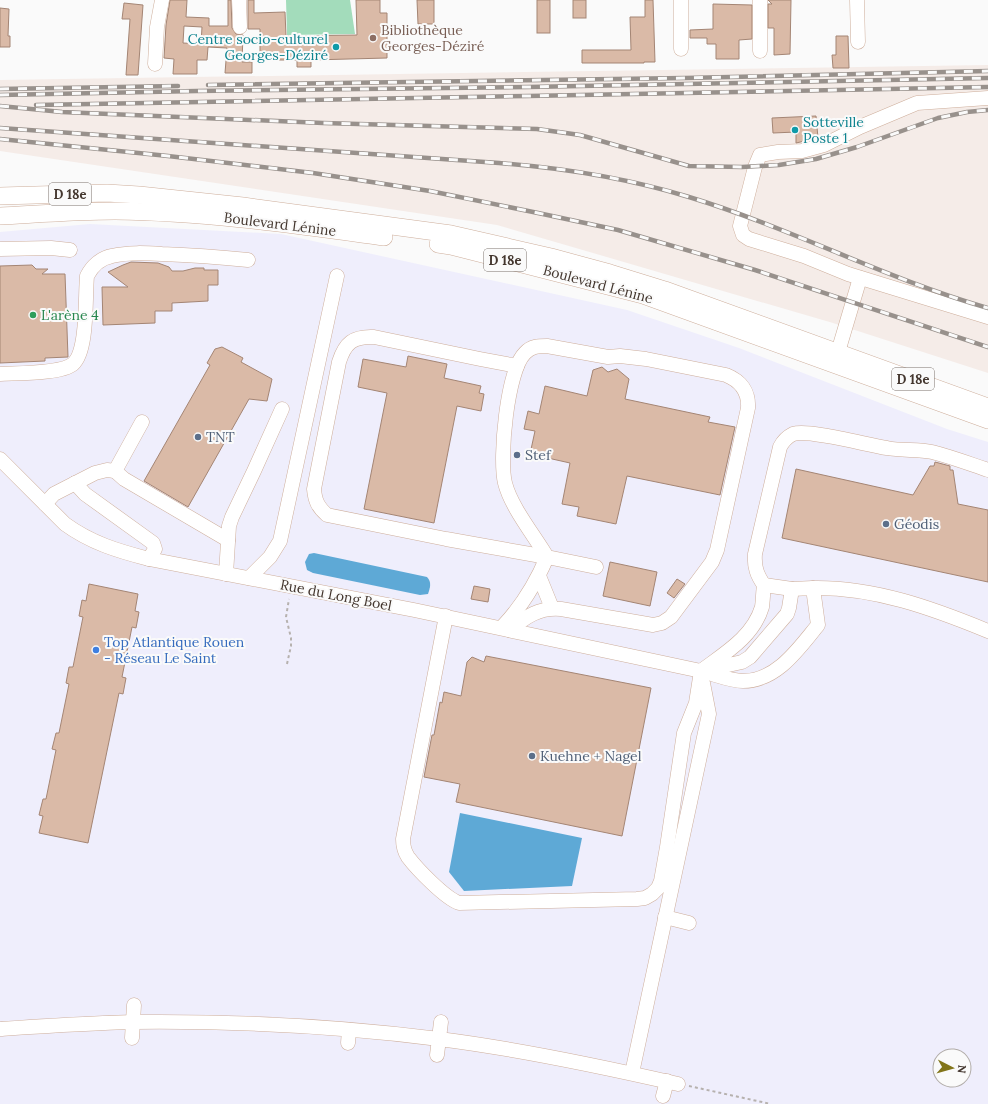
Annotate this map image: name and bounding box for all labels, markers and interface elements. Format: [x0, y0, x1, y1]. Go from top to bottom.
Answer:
place label: Bibliothèque Georges-Déziré [381, 21, 485, 55]
place label: Centre socio-culturel Georges-Déziré [188, 30, 328, 64]
marker: Bibliothèque Georges-Déziré [368, 33, 378, 43]
marker: Centre socio-culturel Georges-Déziré [331, 42, 341, 52]
place label: Sotteville Poste 1 [803, 113, 864, 147]
marker: Sotteville Poste 1 [790, 125, 800, 135]
road number: D 18e [49, 183, 91, 205]
street label: Boulevard Lénine [223, 208, 338, 240]
road number: D 18e [484, 249, 526, 271]
street label: Boulevard Lénine [541, 261, 655, 307]
place label: L'arène 4 [41, 306, 99, 324]
marker: L'arène 4 [28, 310, 38, 320]
road number: D 18e [892, 368, 934, 390]
place label: TNT [206, 428, 235, 446]
marker: TNT [193, 432, 203, 442]
place label: Stef [525, 446, 552, 464]
marker: Stef [512, 450, 522, 460]
place label: Géodis [894, 515, 939, 533]
marker: Géodis [881, 519, 891, 529]
street label: Rue du Long Boel [279, 575, 394, 615]
place label: Top Atlantique Rouen - Réseau Le Saint [104, 633, 245, 667]
marker: Top Atlantique Rouen - Réseau Le Saint [91, 645, 101, 655]
place label: Kuehne + Nagel [540, 747, 642, 765]
marker: Kuehne + Nagel [527, 751, 537, 761]
north arrow [932, 1048, 972, 1088]
text: N [954, 1064, 969, 1074]

